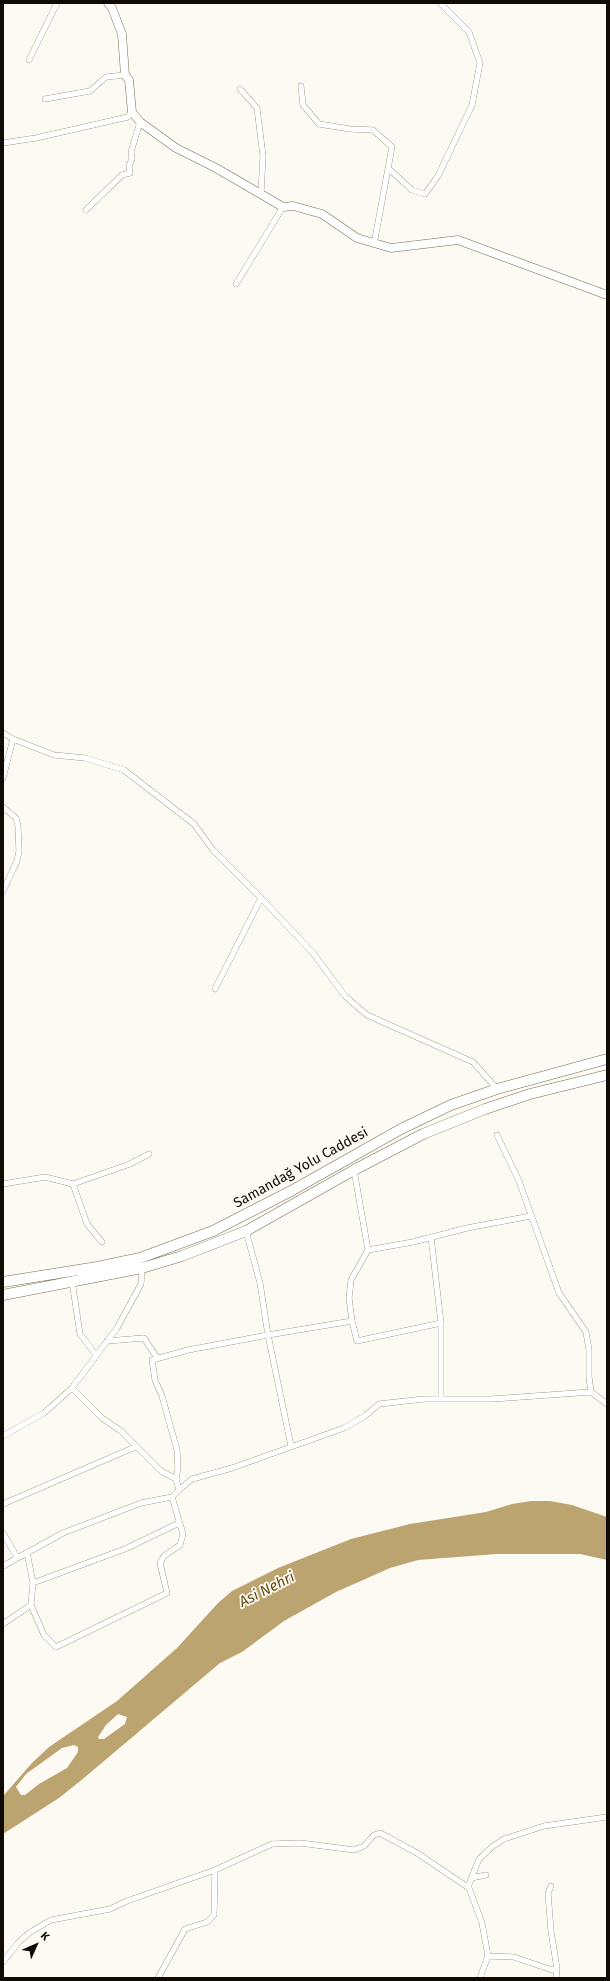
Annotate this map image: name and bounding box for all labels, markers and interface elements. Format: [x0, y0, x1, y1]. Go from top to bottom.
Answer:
street label: Samandağ Yolu Caddesi [231, 1124, 371, 1212]
water label: Asi Nehri [236, 1568, 298, 1612]
north arrow [16, 1925, 56, 1965]
text: K [38, 1929, 52, 1943]

